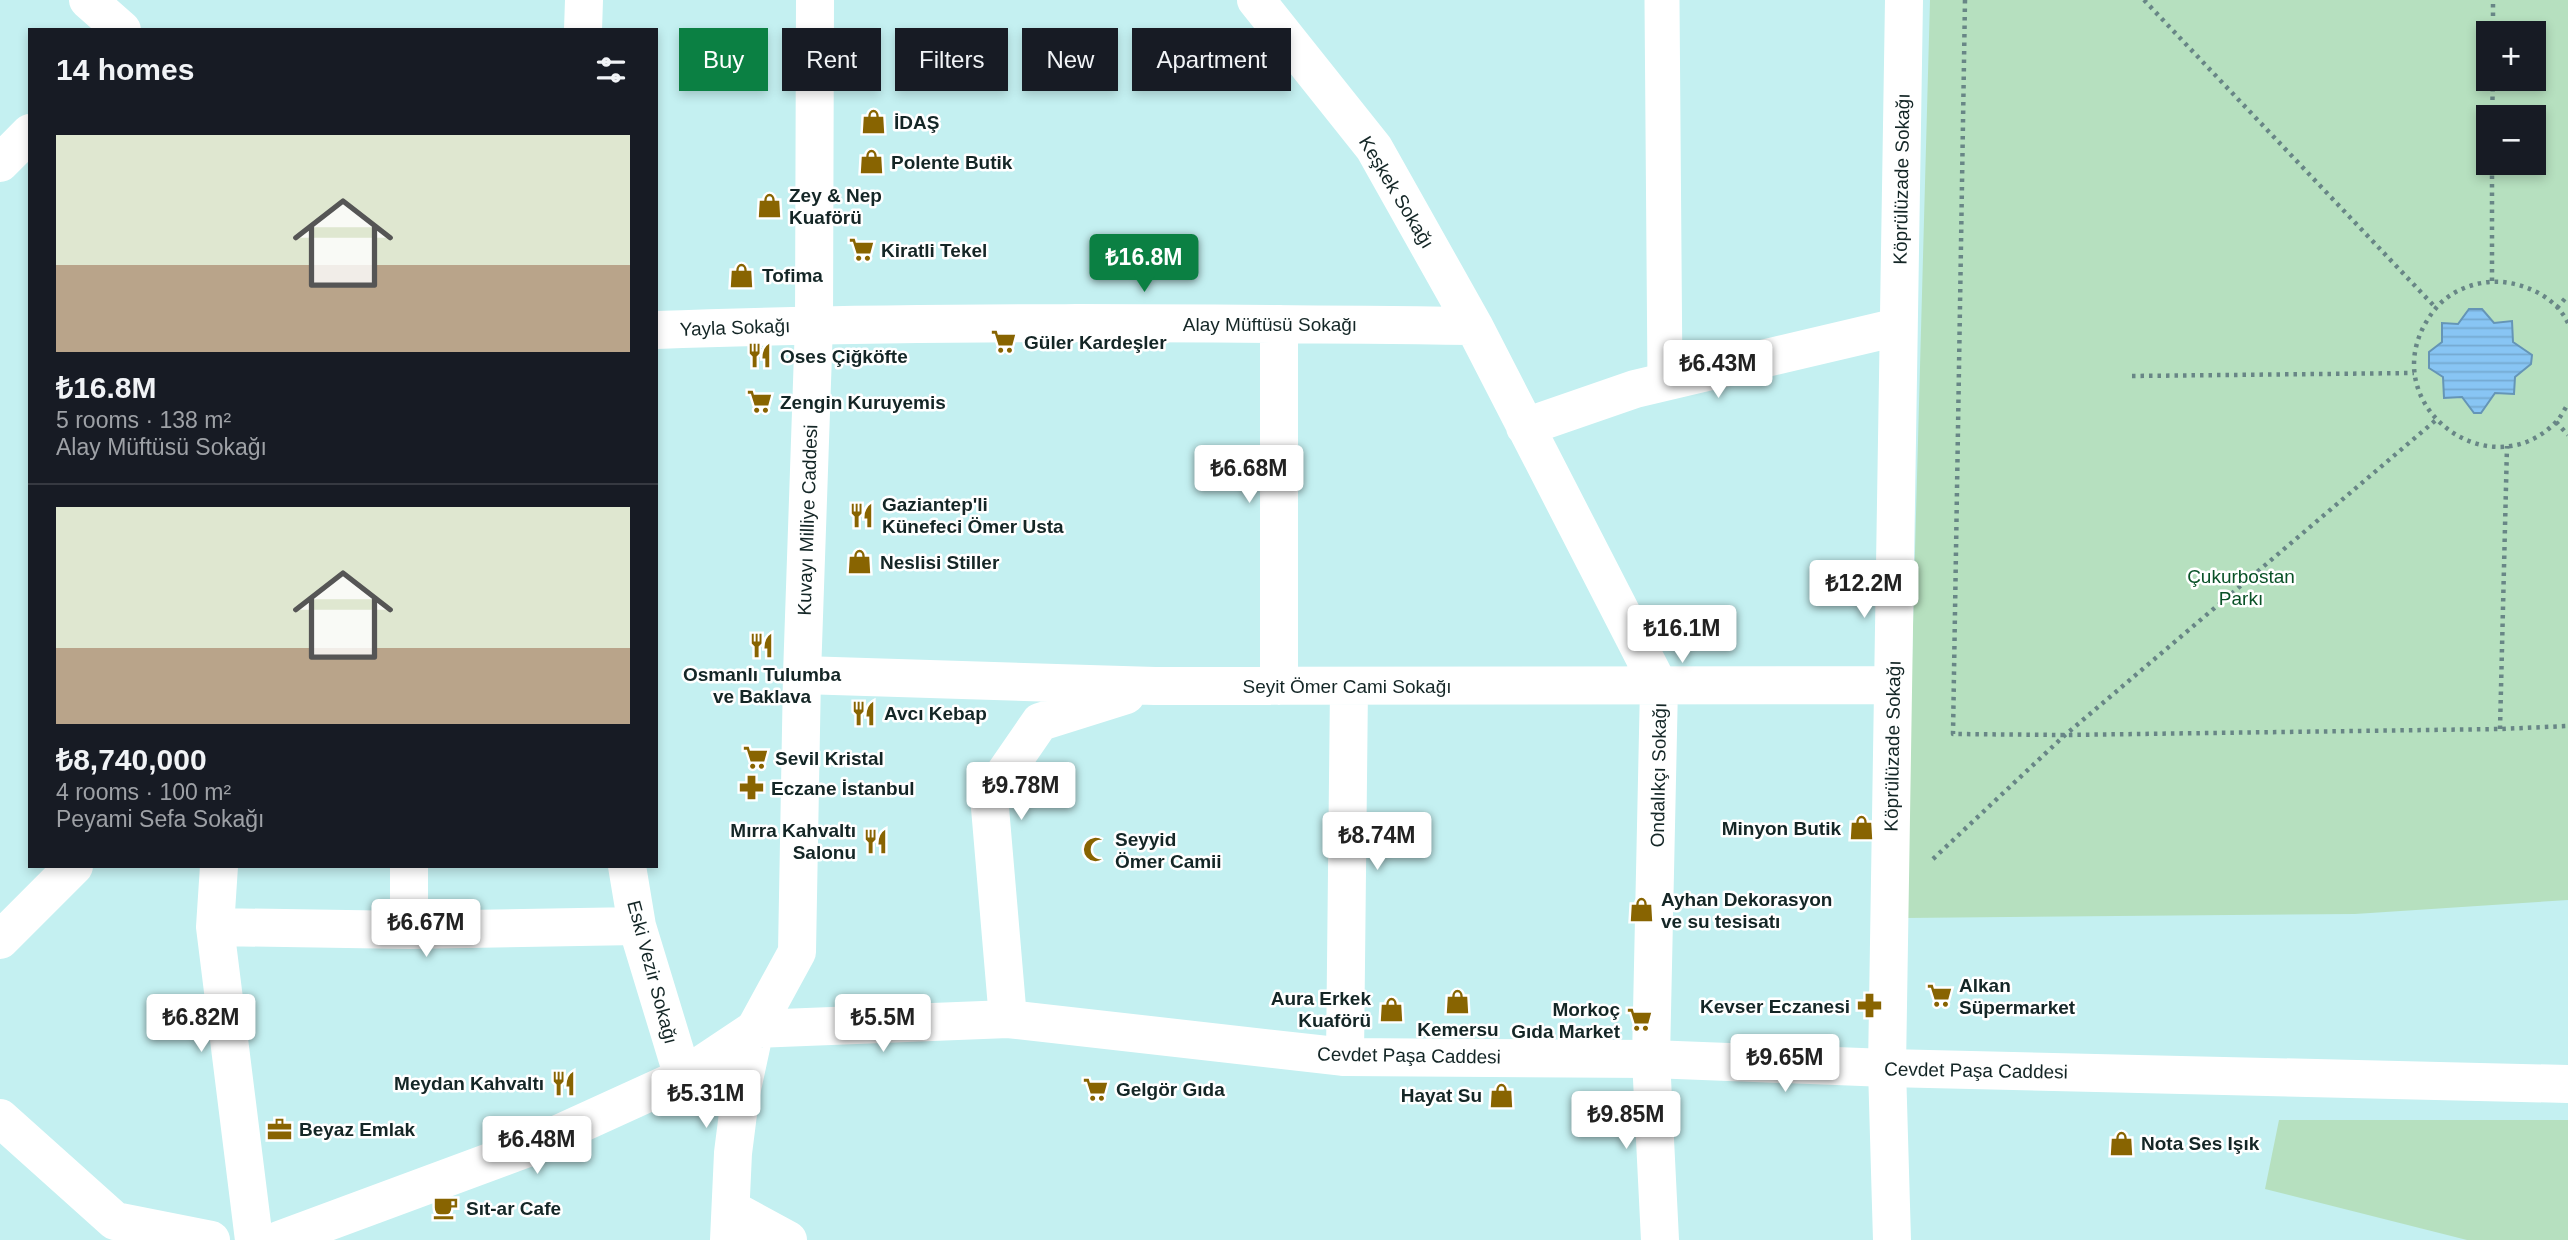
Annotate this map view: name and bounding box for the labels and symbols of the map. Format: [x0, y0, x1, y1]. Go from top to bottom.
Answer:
street label: Köprülüzade Sokağı [1890, 93, 1913, 265]
shop icon: İDAŞ [860, 108, 888, 136]
place label: İDAŞ [894, 112, 939, 133]
street label: Keşkek Sokağı [1355, 133, 1438, 252]
shop icon: Polente Butik [857, 148, 885, 176]
place label: Polente Butik [891, 152, 1013, 173]
place label: Zey & Nep Kuaförü [789, 185, 882, 228]
shop icon: Zey & Nep Kuaförü [755, 192, 783, 220]
pin: ₺16.8M [1087, 234, 1201, 294]
supermarket icon: Kiratli Tekel [847, 236, 875, 264]
place label: Kiratli Tekel [881, 240, 987, 261]
shop icon: Tofima [728, 261, 756, 289]
place label: Tofima [762, 265, 823, 286]
street label: Alay Müftüsü Sokağı [1183, 314, 1357, 335]
street label: Yayla Sokağı [679, 315, 791, 340]
supermarket icon: Güler Kardeşler [990, 328, 1018, 356]
place label: Güler Kardeşler [1024, 332, 1167, 353]
pin: ₺6.43M [1661, 340, 1775, 400]
restaurant icon: Oses Çiğköfte [746, 342, 774, 370]
place label: Oses Çiğköfte [780, 346, 908, 367]
supermarket icon: Zengin Kuruyemis [746, 388, 774, 416]
place label: Zengin Kuruyemis [780, 392, 946, 413]
street label: Kuvayı Milliye Caddesi [794, 424, 821, 616]
pin: ₺6.68M [1192, 446, 1306, 505]
place label: Gaziantep'li Künefeci Ömer Usta [882, 494, 1064, 537]
restaurant icon: Gaziantep'li Künefeci Ömer Usta [848, 501, 876, 529]
shop icon: Neslisi Stiller [846, 548, 874, 576]
place label: Neslisi Stiller [880, 552, 1000, 573]
pin: ₺12.2M [1807, 560, 1921, 620]
park label: Çukurbostan Parkı [2187, 566, 2295, 609]
pin: ₺16.1M [1625, 606, 1739, 665]
restaurant icon: Osmanlı Tulumba ve Baklava [748, 632, 776, 660]
street label: Köprülüzade Sokağı [1881, 660, 1904, 832]
place label: Osmanlı Tulumba ve Baklava [683, 664, 841, 707]
street label: Seyit Ömer Cami Sokağı [1242, 676, 1452, 697]
restaurant icon: Avcı Kebap [850, 699, 878, 727]
street label: Ondalıkçı Sokağı [1647, 702, 1670, 848]
place label: Avcı Kebap [884, 703, 987, 724]
supermarket icon: Sevil Kristal [741, 744, 769, 772]
place label: Sevil Kristal [775, 748, 884, 769]
pin: ₺9.78M [964, 762, 1078, 822]
pharmacy icon: Eczane İstanbul [737, 774, 765, 802]
place label: Eczane İstanbul [771, 778, 915, 799]
pin: ₺8.74M [1320, 812, 1434, 872]
shop icon: Minyon Butik [1847, 814, 1875, 842]
place label: Minyon Butik [1722, 818, 1841, 839]
place label: Mırra Kahvaltı Salonu [730, 820, 856, 863]
restaurant icon: Mırra Kahvaltı Salonu [862, 827, 890, 855]
place label: Seyyid Ömer Camii [1115, 829, 1222, 872]
mosque icon: Seyyid Ömer Camii [1081, 836, 1109, 864]
place label: Ayhan Dekorasyon ve su tesisatı [1661, 889, 1832, 932]
shop icon: Ayhan Dekorasyon ve su tesisatı [1627, 896, 1655, 924]
street label: Eski Vezir Sokağı [623, 898, 682, 1046]
pin: ₺6.67M [369, 900, 483, 959]
place label: Alkan Süpermarket [1959, 975, 2076, 1018]
supermarket icon: Alkan Süpermarket [1925, 982, 1953, 1010]
shop icon: Kemersu [1444, 987, 1472, 1015]
place label: Aura Erkek Kuaförü [1271, 988, 1371, 1031]
pharmacy icon: Kevser Eczanesi [1856, 992, 1884, 1020]
pin: ₺6.82M [144, 995, 258, 1054]
pin: ₺5.5M [834, 995, 932, 1054]
shop icon: Aura Erkek Kuaförü [1377, 995, 1405, 1023]
place label: Kevser Eczanesi [1700, 996, 1850, 1017]
place label: Morkoç Gıda Market [1511, 999, 1621, 1042]
supermarket icon: Morkoç Gıda Market [1626, 1006, 1654, 1034]
place label: Kemersu [1417, 1019, 1499, 1040]
pin: ₺9.65M [1728, 1034, 1842, 1094]
street label: Cevdet Paşa Caddesi [1317, 1043, 1501, 1068]
street label: Cevdet Paşa Caddesi [1884, 1058, 2068, 1083]
restaurant icon: Meydan Kahvaltı [550, 1069, 578, 1097]
pin: ₺5.31M [649, 1070, 763, 1130]
place label: Meydan Kahvaltı [394, 1073, 544, 1094]
supermarket icon: Gelgör Gıda [1082, 1075, 1110, 1103]
place label: Gelgör Gıda [1116, 1079, 1225, 1100]
shop icon: Hayat Su [1488, 1081, 1516, 1109]
place label: Hayat Su [1401, 1085, 1482, 1106]
pin: ₺9.85M [1569, 1092, 1683, 1151]
office icon: Beyaz Emlak [265, 1115, 293, 1143]
pin: ₺6.48M [480, 1116, 594, 1176]
place label: Beyaz Emlak [299, 1119, 416, 1140]
shop icon: Nota Ses Işık [2107, 1129, 2135, 1157]
place label: Nota Ses Işık [2141, 1133, 2260, 1154]
cafe icon: Sıt-ar Cafe [432, 1194, 460, 1222]
place label: Sıt-ar Cafe [466, 1198, 561, 1219]

